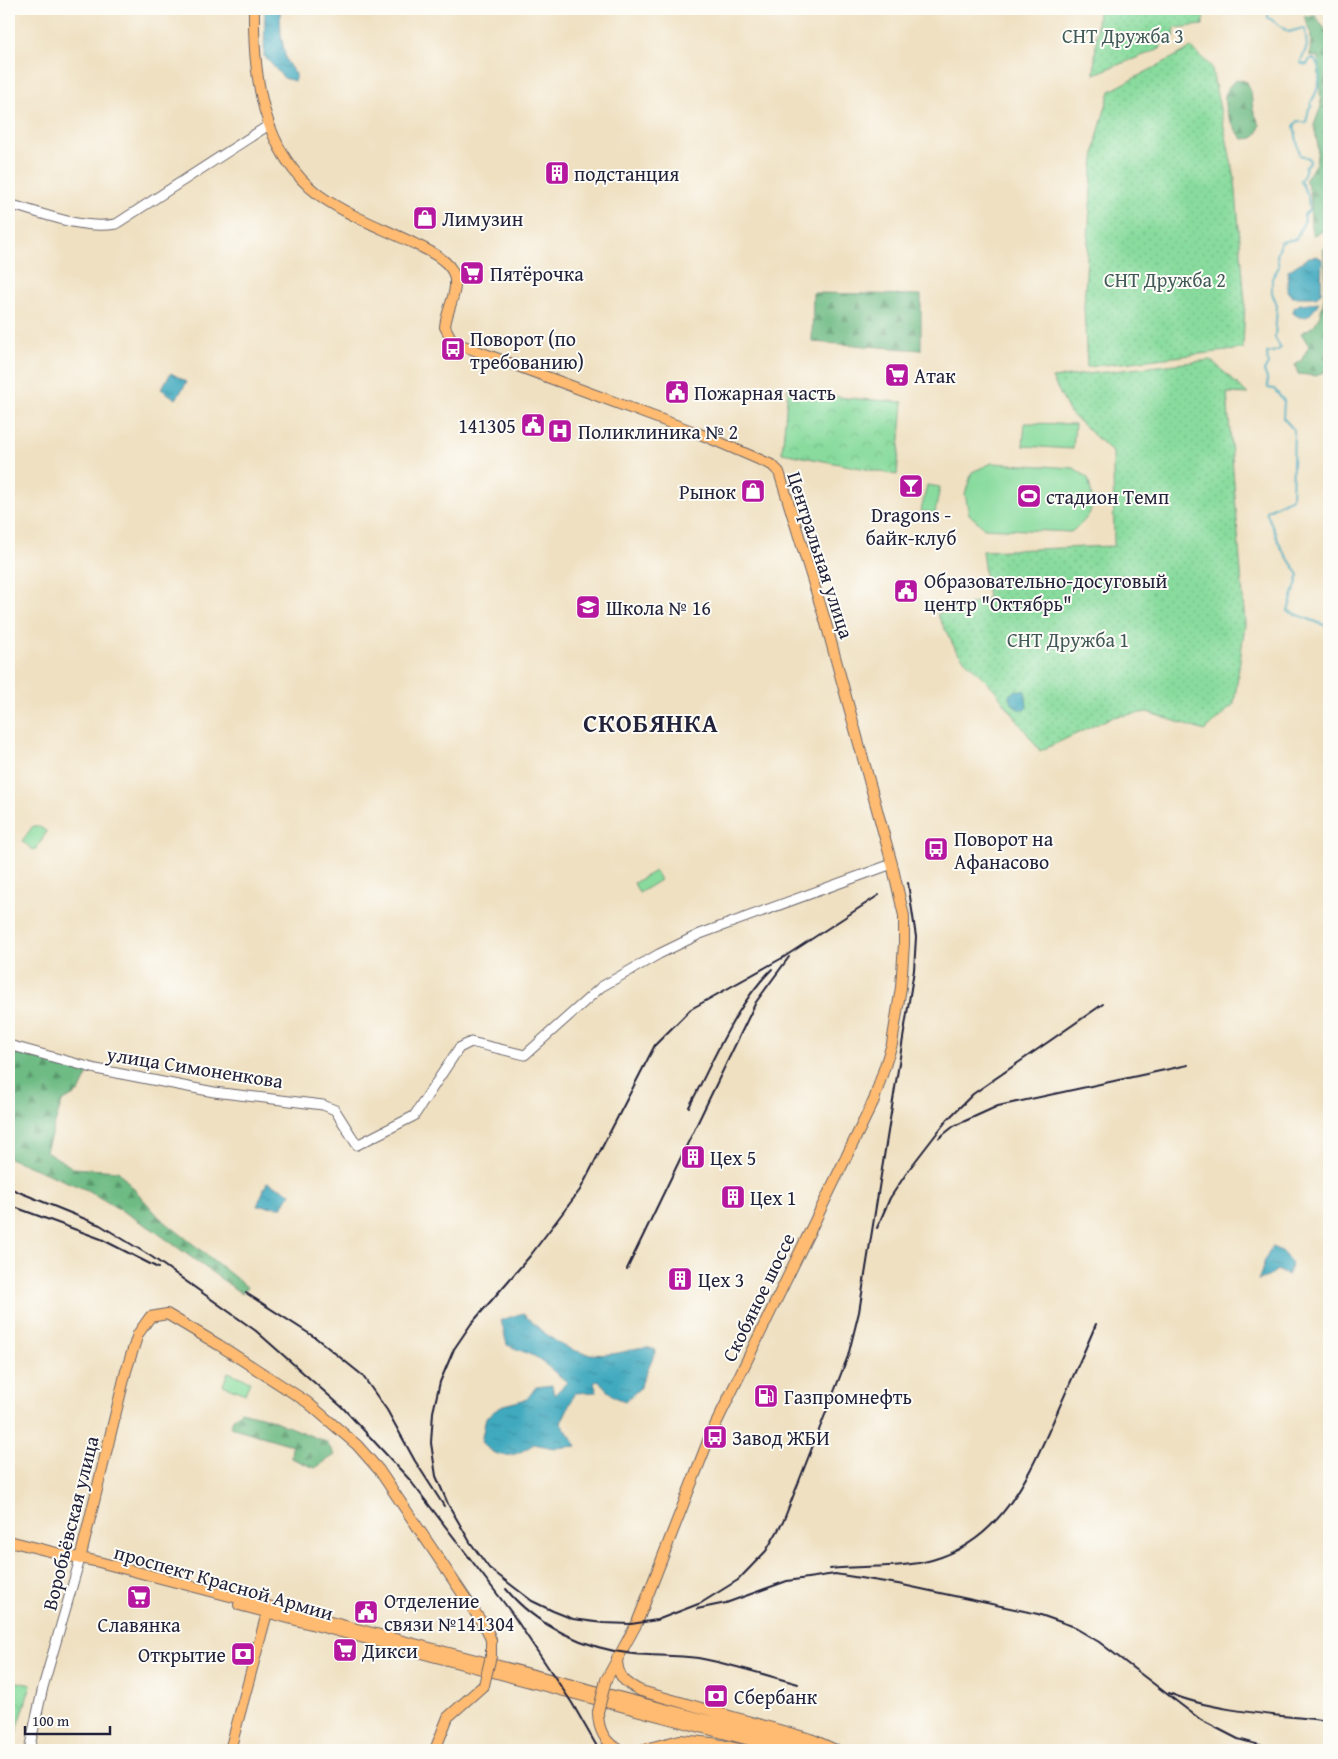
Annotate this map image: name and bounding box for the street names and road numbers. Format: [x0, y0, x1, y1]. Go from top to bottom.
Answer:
street label: Центральная улица [780, 468, 862, 643]
street label: улица Симоненкова [104, 1039, 286, 1095]
street label: Скобяное шоссе [714, 1228, 802, 1366]
street label: Воробьёвская улица [34, 1432, 106, 1613]
street label: проспект Красной Армии [111, 1537, 337, 1627]

